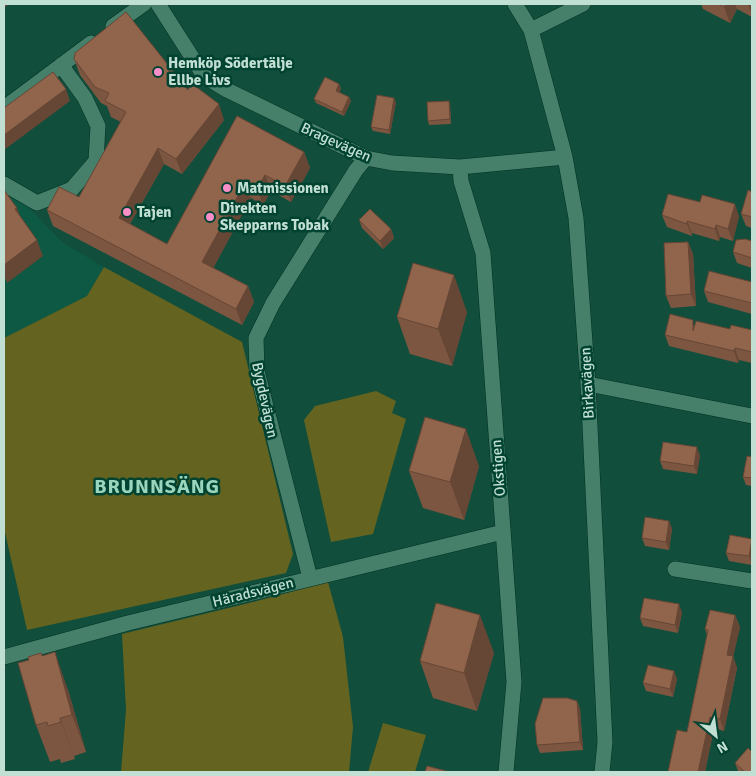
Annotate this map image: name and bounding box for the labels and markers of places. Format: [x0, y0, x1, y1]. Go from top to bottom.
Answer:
place label: Hemköp Södertälje Ellbe Livs [168, 54, 293, 89]
marker: Hemköp Södertälje Ellbe Livs [152, 66, 164, 78]
place label: Matmissionen [237, 179, 329, 197]
marker: Matmissionen [221, 182, 233, 194]
place label: Direkten Skepparns Tobak [220, 199, 329, 234]
place label: Tajen [137, 203, 172, 221]
marker: Tajen [121, 206, 133, 218]
marker: Direkten Skepparns Tobak [204, 211, 216, 223]

